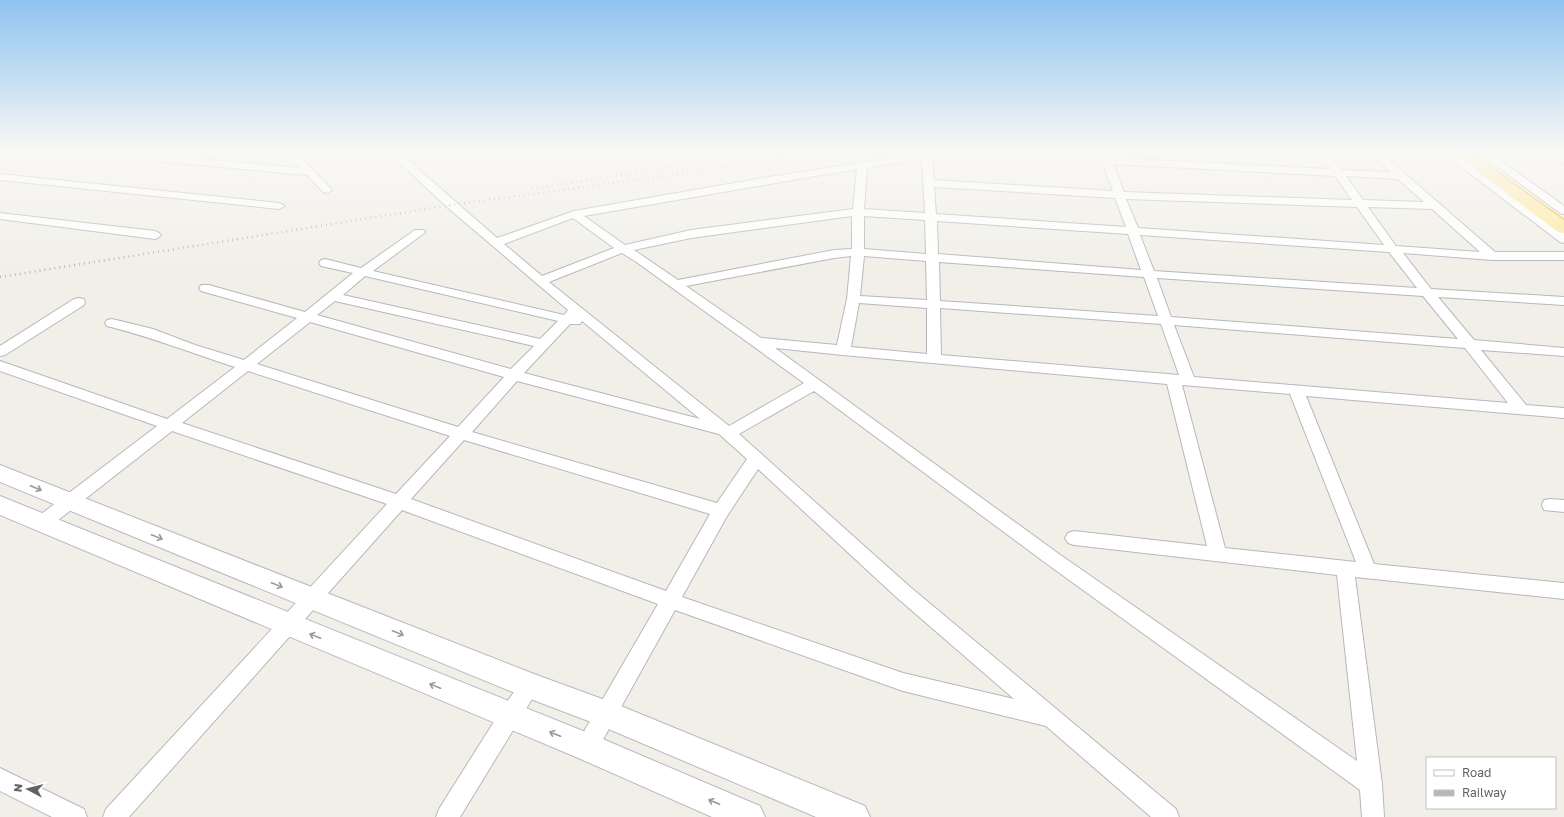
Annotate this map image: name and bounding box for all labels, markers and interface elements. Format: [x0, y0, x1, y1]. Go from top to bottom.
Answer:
one-way arrow [30, 485, 42, 492]
one-way arrow [150, 533, 162, 541]
one-way arrow [271, 582, 283, 589]
one-way arrow [392, 630, 404, 638]
one-way arrow [309, 632, 321, 639]
one-way arrow [429, 681, 441, 689]
one-way arrow [550, 730, 562, 738]
legend [1426, 757, 1556, 809]
text: Road [1462, 765, 1491, 780]
north arrow [8, 769, 48, 809]
text: N [11, 783, 25, 793]
text: Railway [1462, 785, 1507, 800]
one-way arrow [708, 797, 720, 805]

